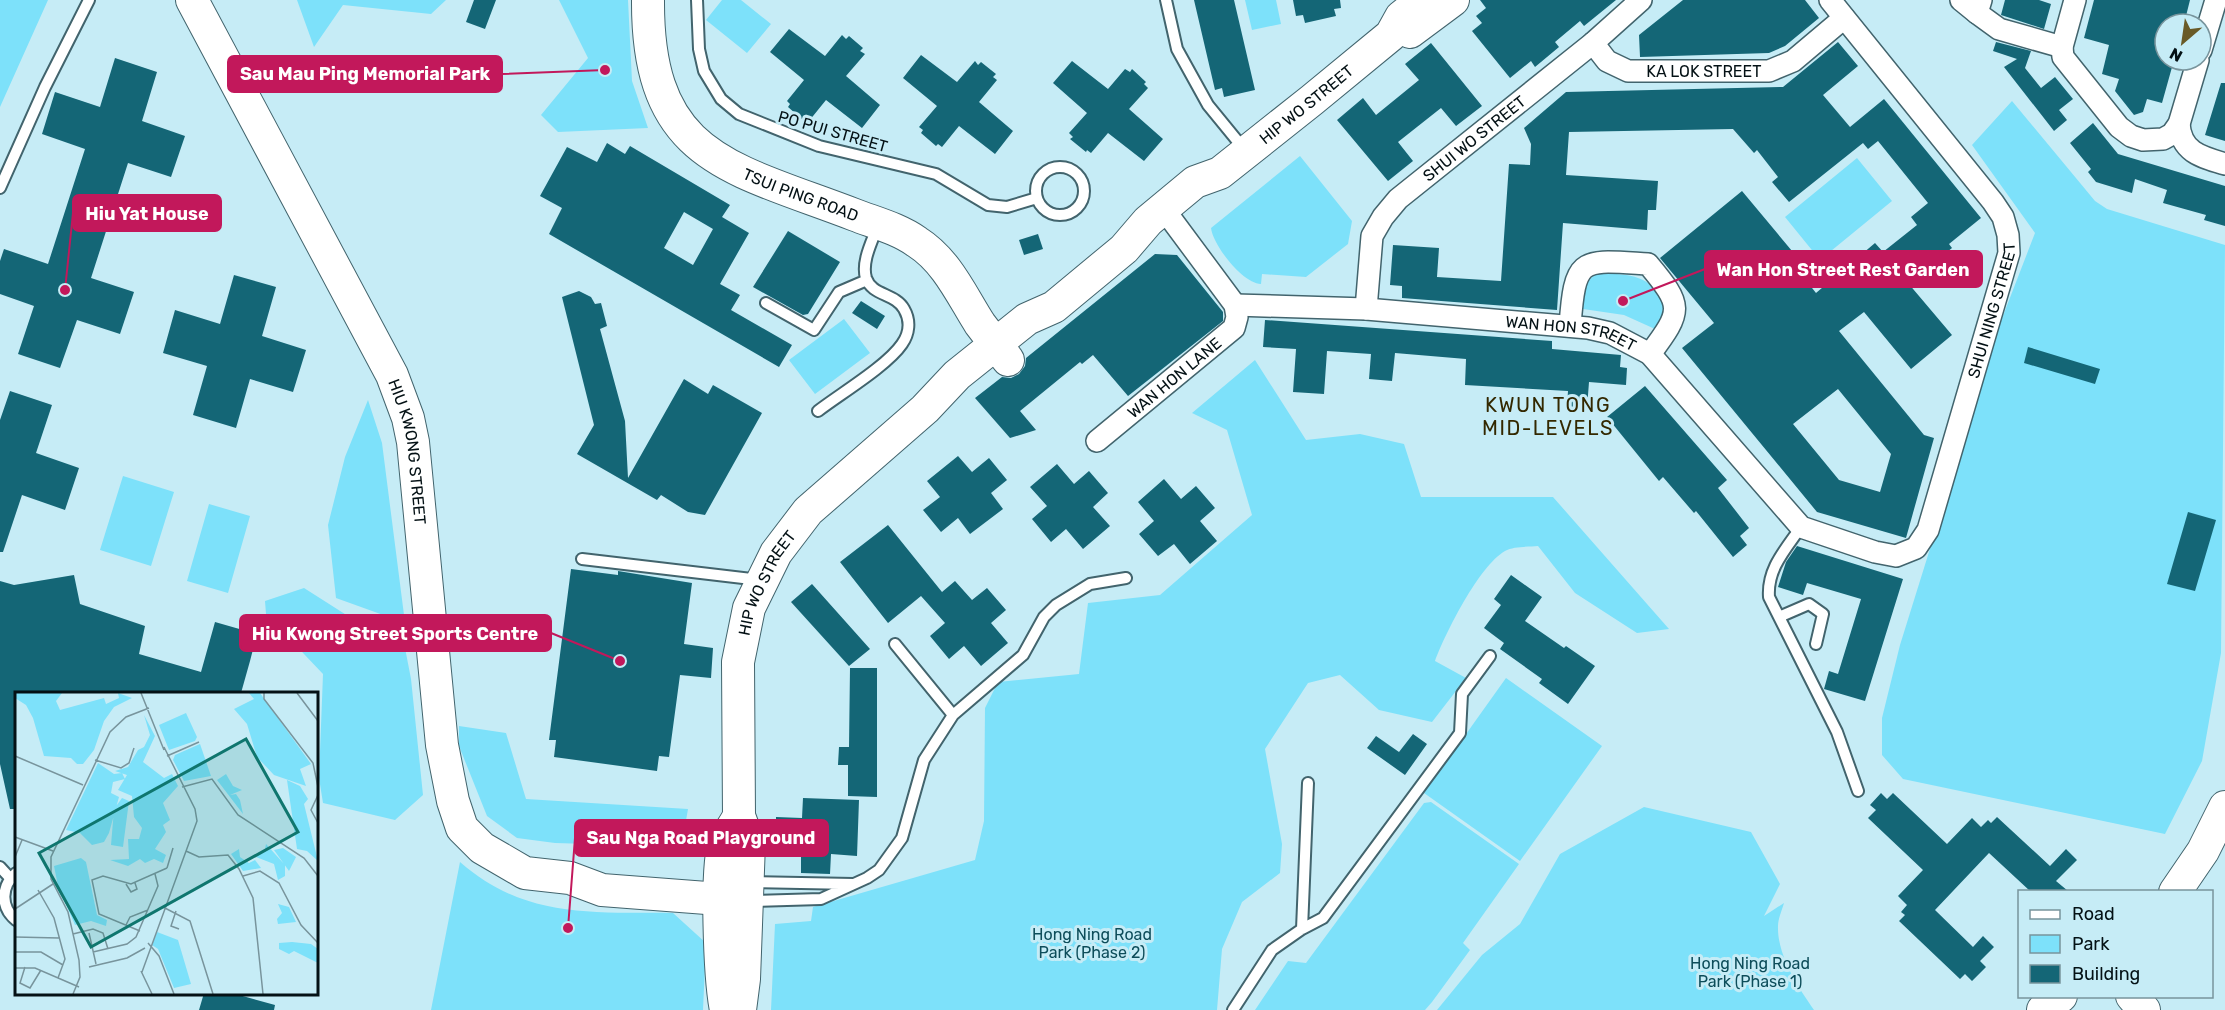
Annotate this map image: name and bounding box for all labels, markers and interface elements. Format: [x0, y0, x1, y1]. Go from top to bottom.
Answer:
north arrow [2153, 12, 2213, 72]
text: N [2166, 44, 2186, 66]
callout: Sau Mau Ping Memorial Park [228, 56, 502, 92]
street label: HIP WO STREET [1256, 61, 1357, 148]
street label: KA LOK STREET [1646, 62, 1762, 81]
text: Sau Mau Ping Memorial Park [240, 63, 491, 85]
street label: SHUI WO STREET [1419, 92, 1530, 185]
street label: PO PUI STREET [776, 107, 890, 156]
street label: TSUI PING ROAD [740, 164, 861, 225]
callout: Hiu Yat House [73, 195, 221, 231]
text: Hiu Yat House [85, 203, 209, 225]
street label: SHUI NING STREET [1964, 242, 2019, 380]
callout: Wan Hon Street Rest Garden [1705, 251, 1982, 287]
text: Wan Hon Street Rest Garden [1717, 259, 1969, 281]
street label: WAN HON STREET [1505, 312, 1639, 355]
street label: WAN HON LANE [1124, 333, 1225, 422]
street label: HIU KWONG STREET [384, 376, 430, 525]
district label: KWUN TONG MID-LEVELS [1482, 393, 1614, 440]
street label: HIP WO STREET [735, 527, 800, 637]
callout: Hiu Kwong Street Sports Centre [240, 615, 551, 651]
text: Hiu Kwong Street Sports Centre [252, 623, 539, 645]
inset map [15, 692, 318, 995]
callout: Sau Nga Road Playground [575, 820, 828, 856]
text: Sau Nga Road Playground [587, 827, 815, 849]
legend [2018, 890, 2213, 998]
text: Road [2072, 903, 2115, 925]
park label: Hong Ning Road Park (Phase 2) [1032, 925, 1152, 962]
text: Park [2072, 933, 2110, 955]
park label: Hong Ning Road Park (Phase 1) [1690, 954, 1810, 991]
text: Building [2072, 963, 2140, 985]

